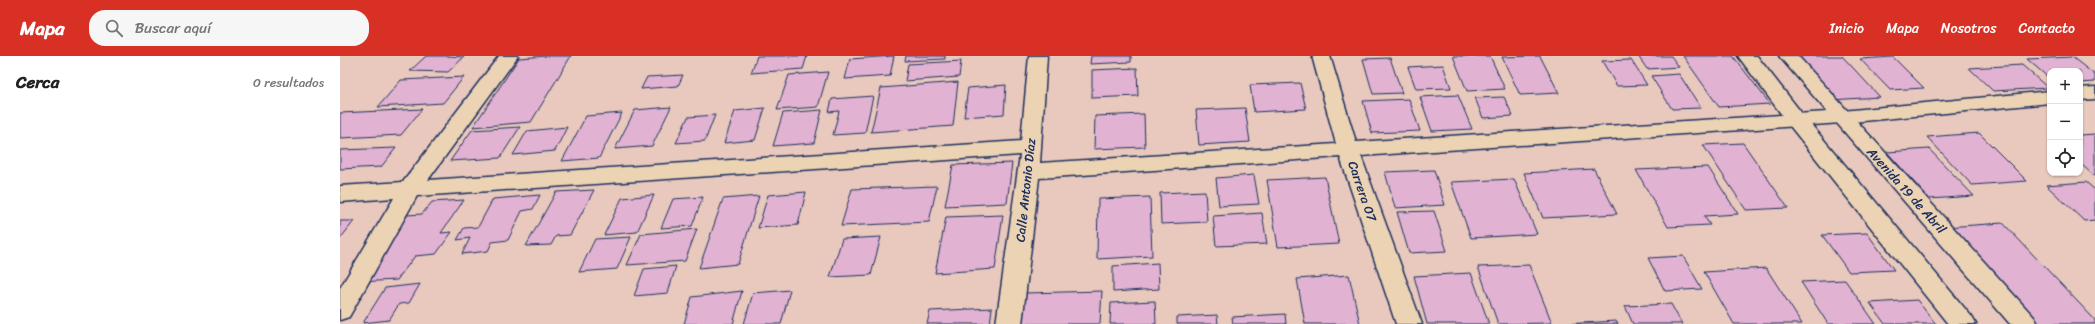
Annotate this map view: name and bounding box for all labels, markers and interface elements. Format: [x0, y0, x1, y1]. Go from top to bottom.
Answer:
search box [89, 10, 369, 46]
text: Mapa [20, 12, 65, 45]
text: Buscar aquí [135, 15, 211, 41]
text: Inicio [1829, 16, 1864, 41]
text: Mapa [1886, 16, 1919, 41]
text: Nosotros [1941, 16, 1996, 41]
text: Contacto [2018, 16, 2075, 41]
icon: search [103, 17, 125, 39]
text: Cerca [16, 67, 59, 97]
map controls [2047, 68, 2083, 176]
button: + [2047, 68, 2083, 104]
text: 0 resultados [253, 71, 324, 94]
button: − [2047, 104, 2083, 140]
street label: Calle Antonio Díaz [1009, 136, 1042, 243]
button: locate [2047, 140, 2083, 176]
street label: Avenida 19 de Abril [1860, 141, 1952, 239]
street label: Carrera 07 [1341, 158, 1384, 226]

